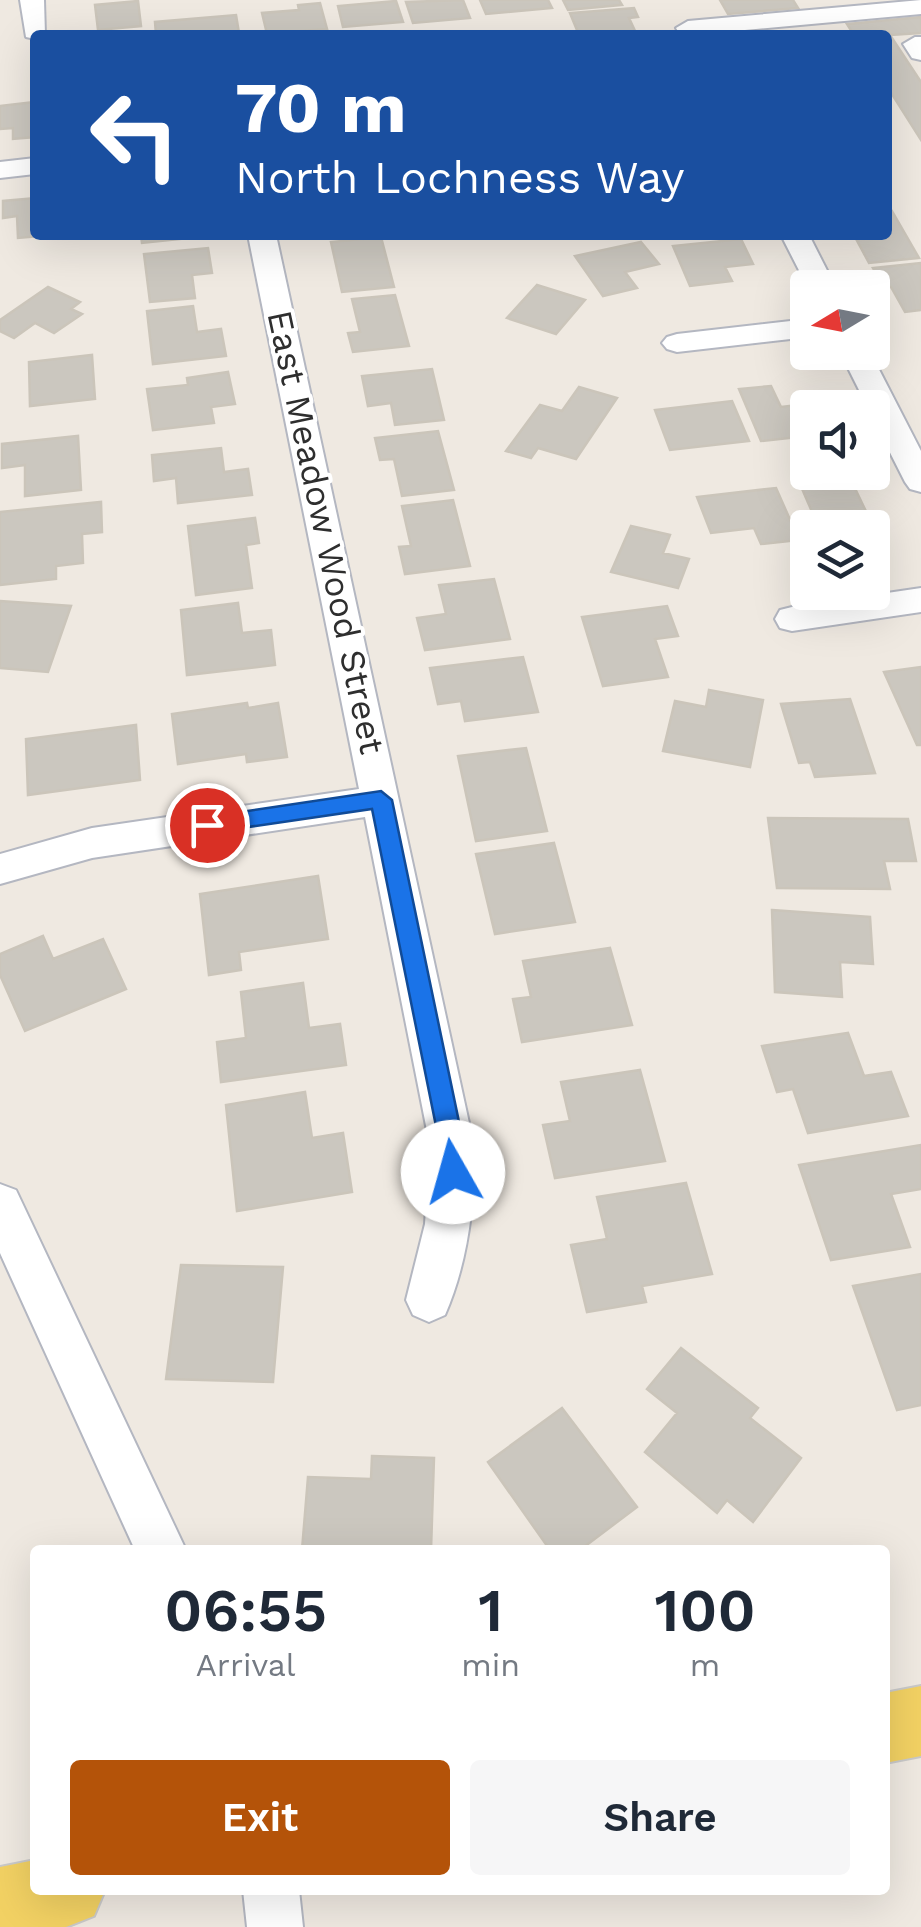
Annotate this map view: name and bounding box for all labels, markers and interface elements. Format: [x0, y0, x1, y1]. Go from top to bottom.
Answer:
text: 70 m [235, 67, 407, 149]
icon: left [70, 70, 200, 200]
text: North Lochness Way [235, 151, 684, 204]
north arrow [790, 270, 890, 370]
map controls [790, 270, 890, 610]
street label: East Meadow Wood Street [258, 306, 394, 758]
button: sound [790, 390, 890, 490]
button: layers [790, 510, 890, 610]
pin [165, 783, 250, 868]
icon: arrive [180, 798, 235, 853]
position arrow [401, 1120, 505, 1224]
text: 06:55 [164, 1575, 327, 1646]
text: 1 [478, 1575, 503, 1646]
text: 100 [654, 1575, 756, 1646]
text: Arrival [196, 1646, 296, 1684]
text: min [461, 1646, 520, 1684]
text: m [690, 1646, 720, 1684]
button: Exit [70, 1760, 450, 1875]
button: Share [470, 1760, 850, 1875]

